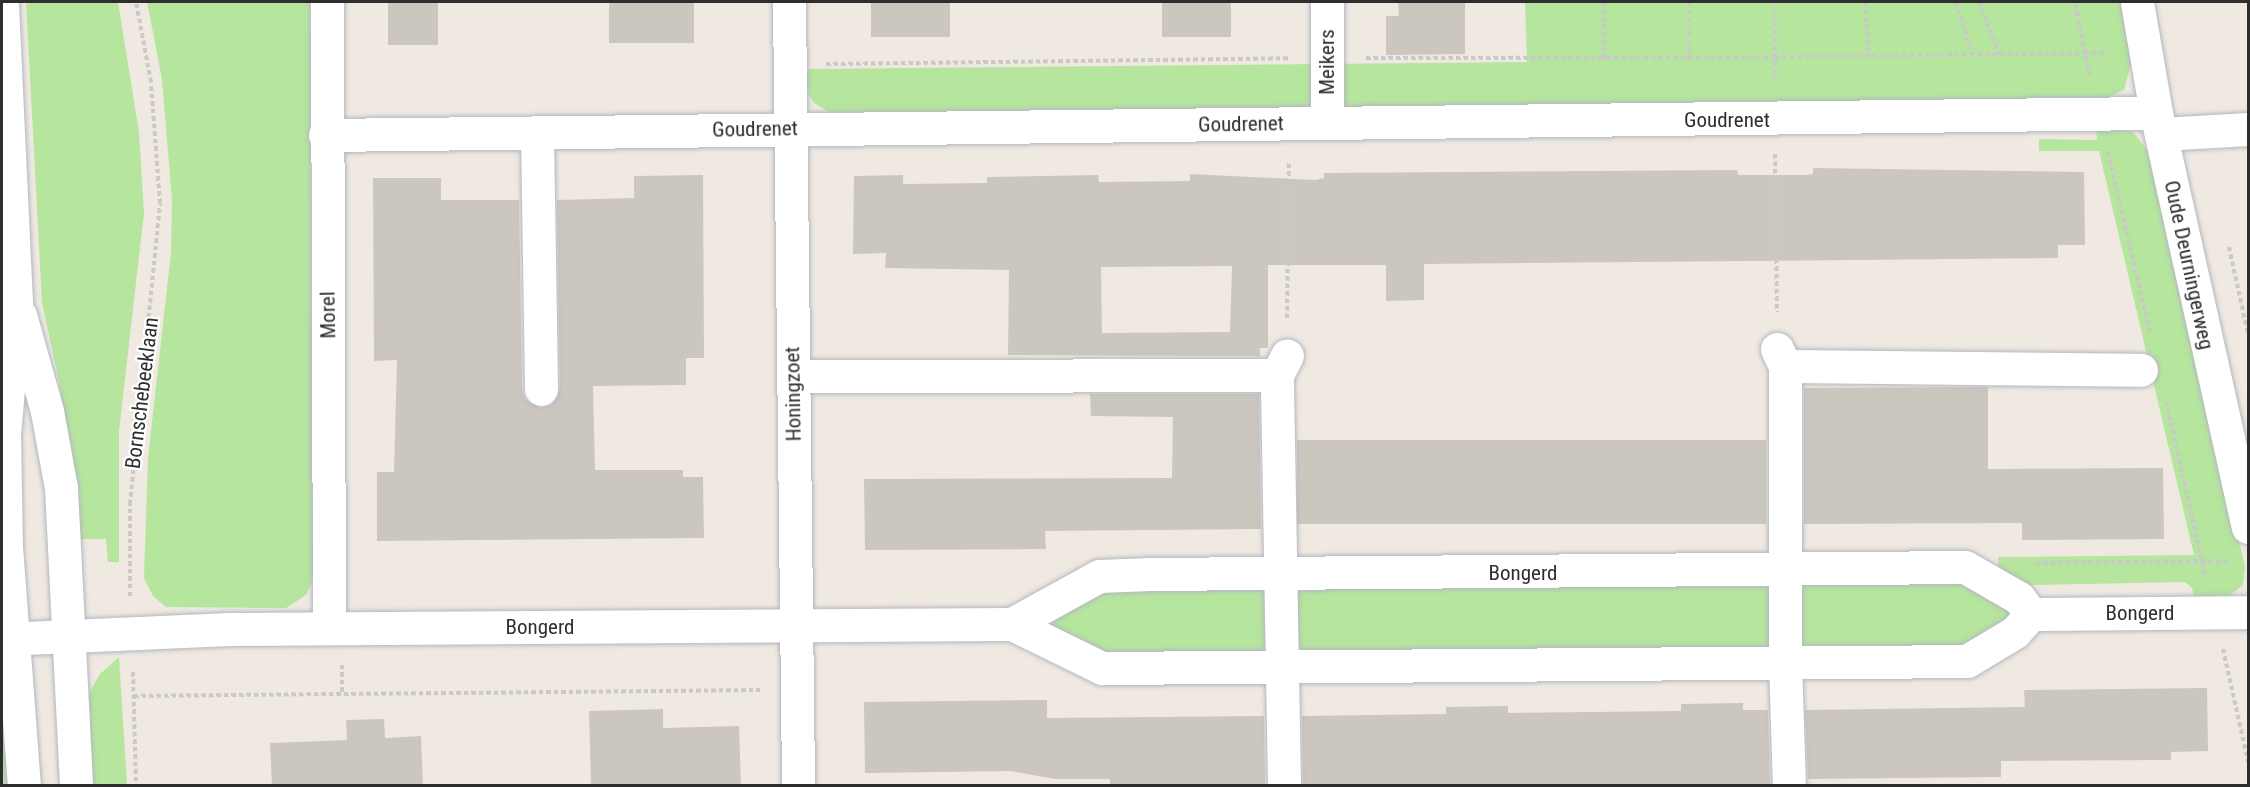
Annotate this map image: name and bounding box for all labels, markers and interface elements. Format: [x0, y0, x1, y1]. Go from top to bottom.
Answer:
street label: Meikers [1314, 29, 1340, 95]
street label: Goudrenet [1684, 107, 1770, 133]
street label: Goudrenet [1198, 111, 1284, 137]
street label: Goudrenet [712, 116, 798, 142]
street label: Oude Deurningerweg [2159, 178, 2219, 352]
street label: Morel [315, 291, 341, 339]
street label: Bornschebeeklaan [120, 316, 164, 470]
street label: Honingzoet [780, 346, 806, 442]
street label: Bongerd [1489, 560, 1557, 586]
street label: Bongerd [2106, 600, 2174, 626]
street label: Bongerd [506, 614, 574, 640]

